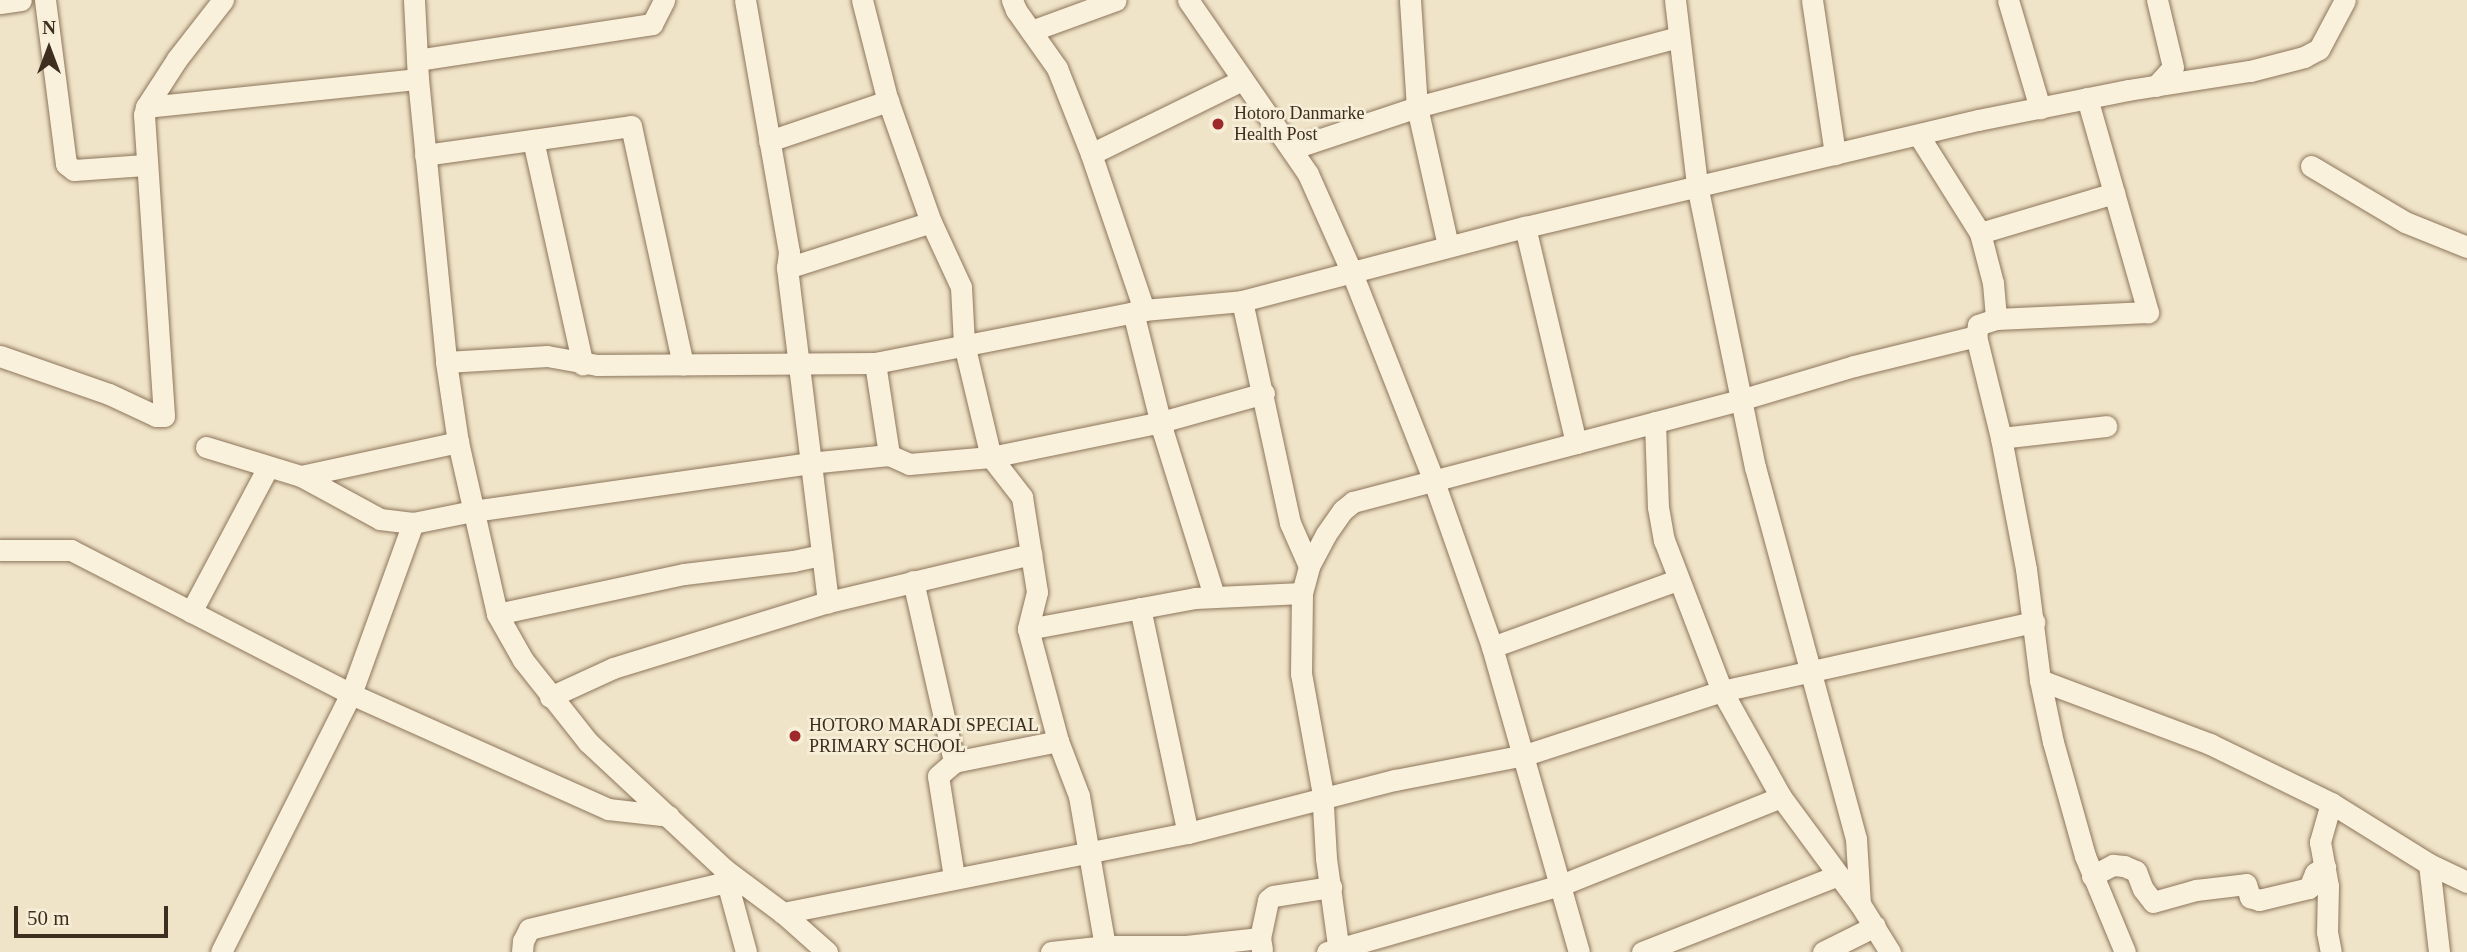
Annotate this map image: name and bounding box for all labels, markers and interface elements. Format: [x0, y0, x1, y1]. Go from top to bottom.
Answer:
north arrow [14, 14, 84, 84]
text: N [42, 17, 56, 38]
place label: Hotoro Danmarke Health Post [1234, 103, 1364, 146]
marker: Hotoro Danmarke Health Post [1208, 114, 1228, 134]
place label: HOTORO MARADI SPECIAL PRIMARY SCHOOL [809, 715, 1039, 758]
marker: HOTORO MARADI SPECIAL PRIMARY SCHOOL [787, 728, 803, 744]
scale bar [18, 892, 172, 936]
text: 50 m [27, 906, 70, 930]

